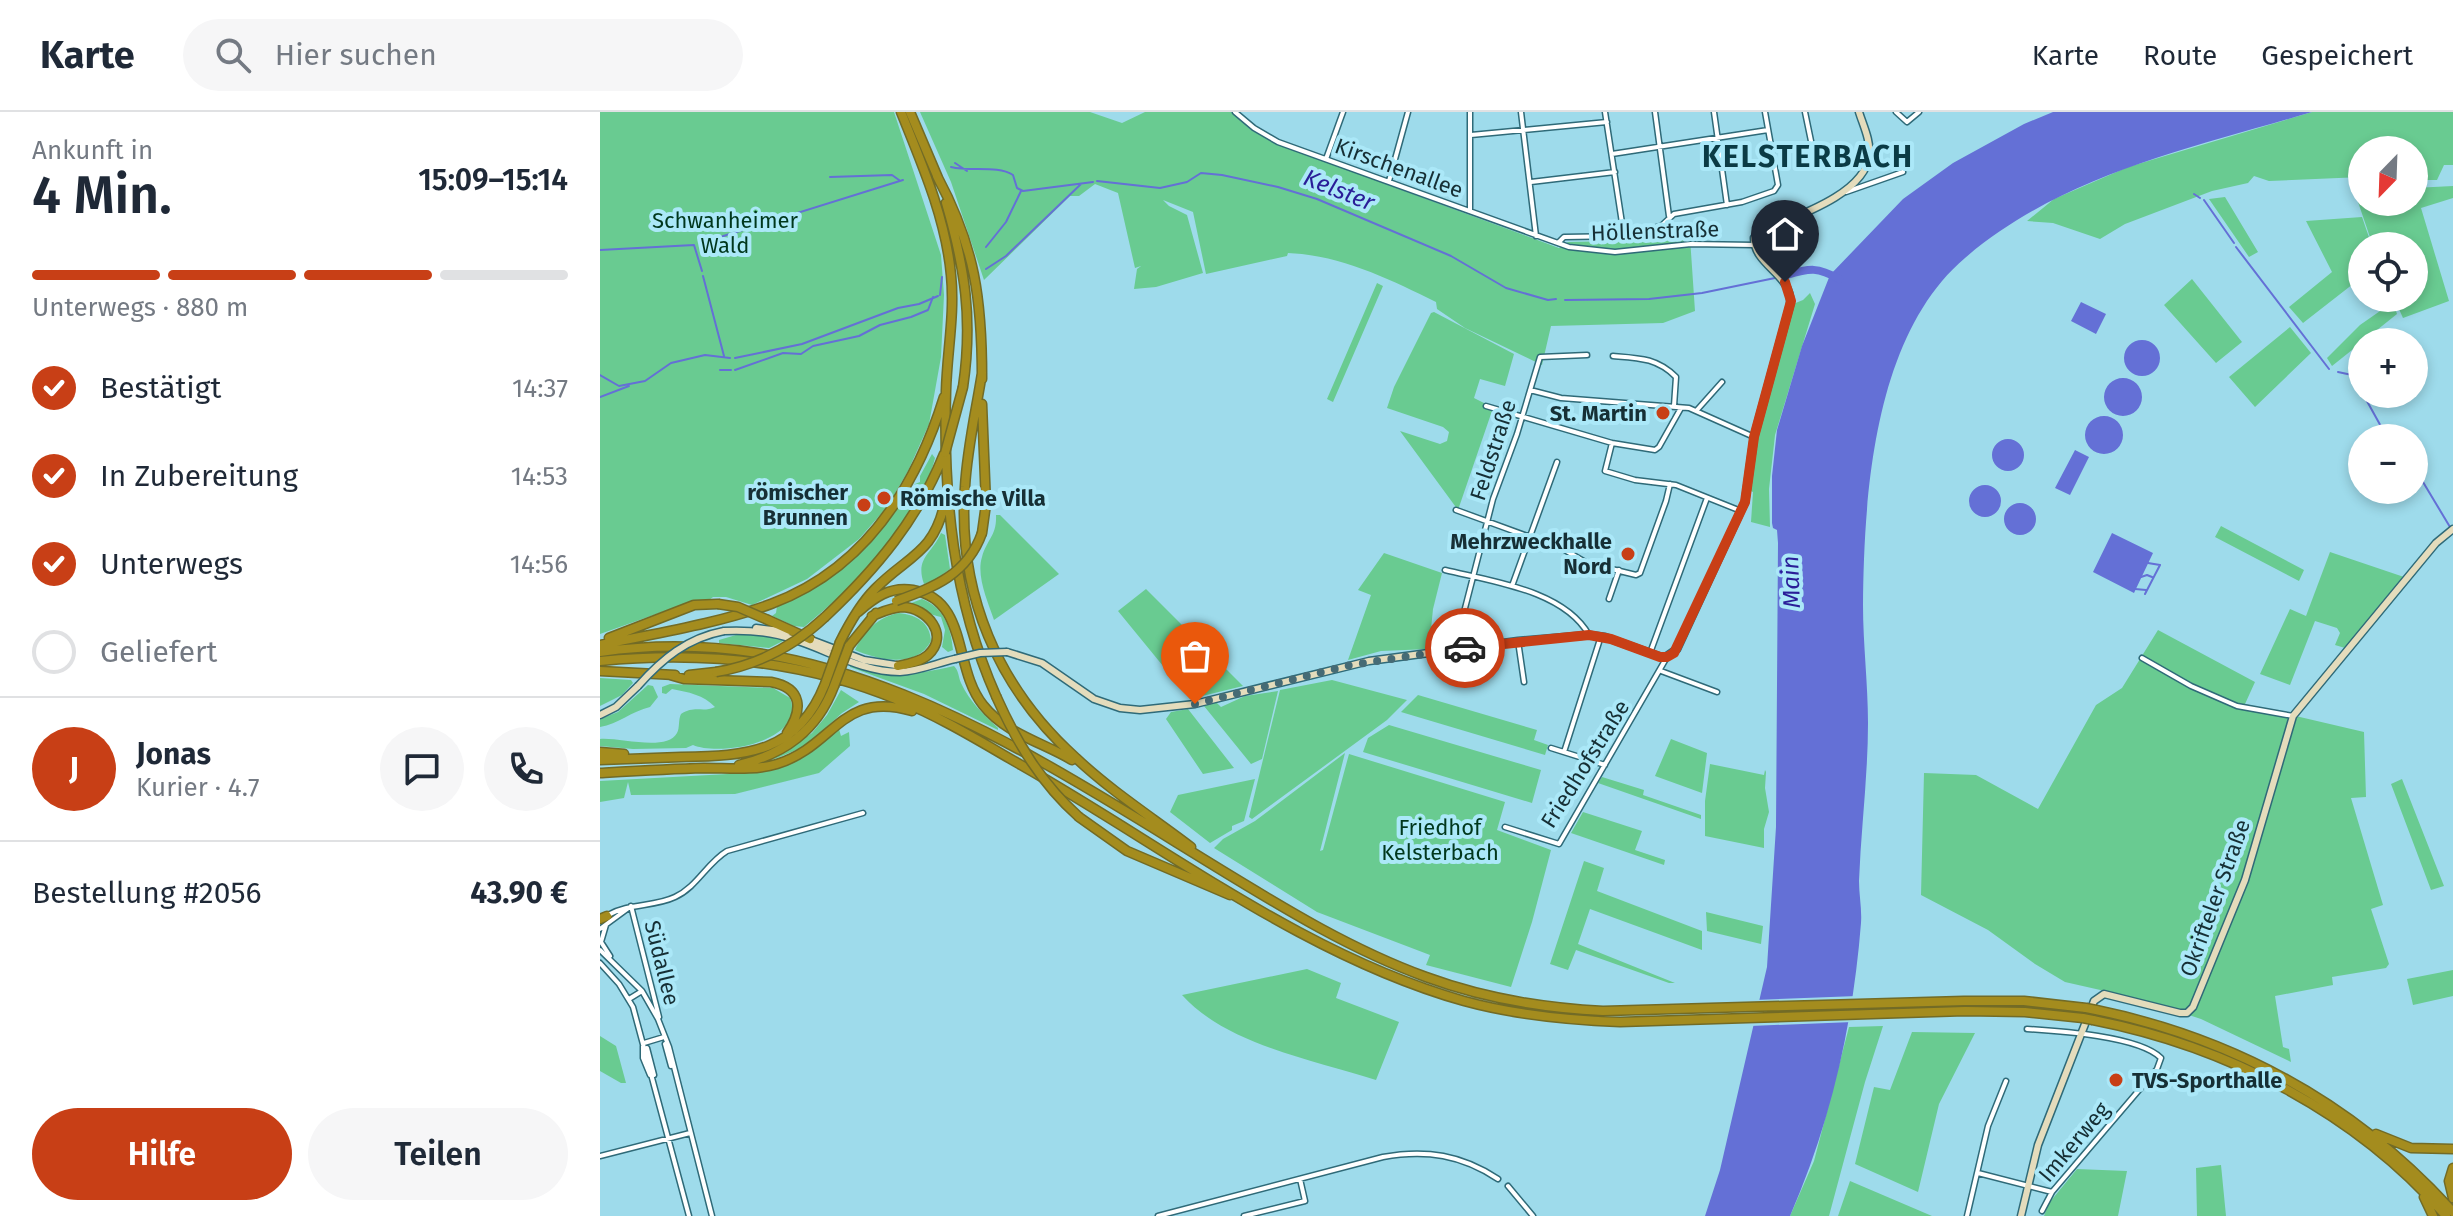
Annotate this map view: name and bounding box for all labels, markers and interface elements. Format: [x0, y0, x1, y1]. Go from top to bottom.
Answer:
search box [183, 19, 743, 91]
text: Karte [40, 32, 135, 78]
icon: search [211, 33, 255, 77]
text: Hier suchen [275, 37, 437, 73]
text: Karte [2032, 39, 2099, 72]
text: Route [2143, 39, 2217, 72]
text: Gespeichert [2261, 39, 2413, 72]
street label: Kirschenallee [1331, 132, 1467, 204]
text: Ankunft in [32, 135, 153, 166]
north arrow [2348, 136, 2428, 216]
map controls [2348, 136, 2428, 504]
district label: KELSTERBACH [1702, 139, 1914, 175]
text: 15:09–15:14 [418, 162, 568, 198]
water label: Kelster [1300, 163, 1379, 217]
text: 4 Min. [32, 164, 172, 227]
pin [1751, 200, 1819, 282]
park label: Schwanheimer Wald [652, 207, 799, 259]
icon: home [1763, 212, 1807, 256]
street label: Höllenstraße [1590, 215, 1720, 247]
button: locate [2348, 232, 2428, 312]
text: Unterwegs · 880 m [32, 292, 248, 323]
button: + [2348, 328, 2428, 408]
icon: check [32, 366, 76, 410]
text: Bestätigt [100, 370, 221, 406]
text: 14:37 [512, 373, 568, 404]
street label: Feldstraße [1464, 396, 1522, 504]
place label: St. Martin [1550, 400, 1647, 427]
marker: St. Martin [1654, 404, 1672, 422]
button: − [2348, 424, 2428, 504]
icon: check [32, 454, 76, 498]
text: In Zubereitung [100, 458, 298, 494]
text: 14:53 [511, 461, 568, 492]
place label: römischer Brunnen [747, 479, 848, 531]
place label: Römische Villa [900, 485, 1046, 512]
marker: Römische Villa [875, 489, 893, 507]
marker: römischer Brunnen [855, 496, 873, 514]
place label: Mehrzweckhalle Nord [1450, 528, 1612, 580]
icon: check [32, 542, 76, 586]
marker: Mehrzweckhalle Nord [1619, 545, 1637, 563]
text: Unterwegs [100, 546, 243, 582]
text: 14:56 [510, 549, 568, 580]
water label: Main [1776, 555, 1806, 609]
courier [1425, 608, 1505, 688]
pin [1161, 622, 1229, 704]
icon: car [1443, 626, 1487, 670]
text: Geliefert [100, 634, 217, 670]
icon: bag [1173, 634, 1217, 678]
street label: Friedhofstraße [1535, 695, 1635, 833]
button: chat [380, 727, 464, 811]
button: phone [484, 727, 568, 811]
text: Jonas [136, 736, 211, 772]
text: J [69, 751, 79, 787]
text: Kurier · 4.7 [136, 772, 259, 803]
park label: Friedhof Kelsterbach [1381, 814, 1499, 866]
street label: Okrifteler Straße [2174, 816, 2256, 980]
text: Bestellung #2056 [32, 875, 261, 911]
text: 43.90 € [470, 875, 568, 911]
street label: Südallee [638, 918, 686, 1008]
place label: TVS-Sporthalle [2132, 1067, 2282, 1094]
marker: TVS-Sporthalle [2107, 1071, 2125, 1089]
street label: Imkerweg [2033, 1096, 2116, 1187]
button: Hilfe [32, 1108, 292, 1200]
button: Teilen [308, 1108, 568, 1200]

